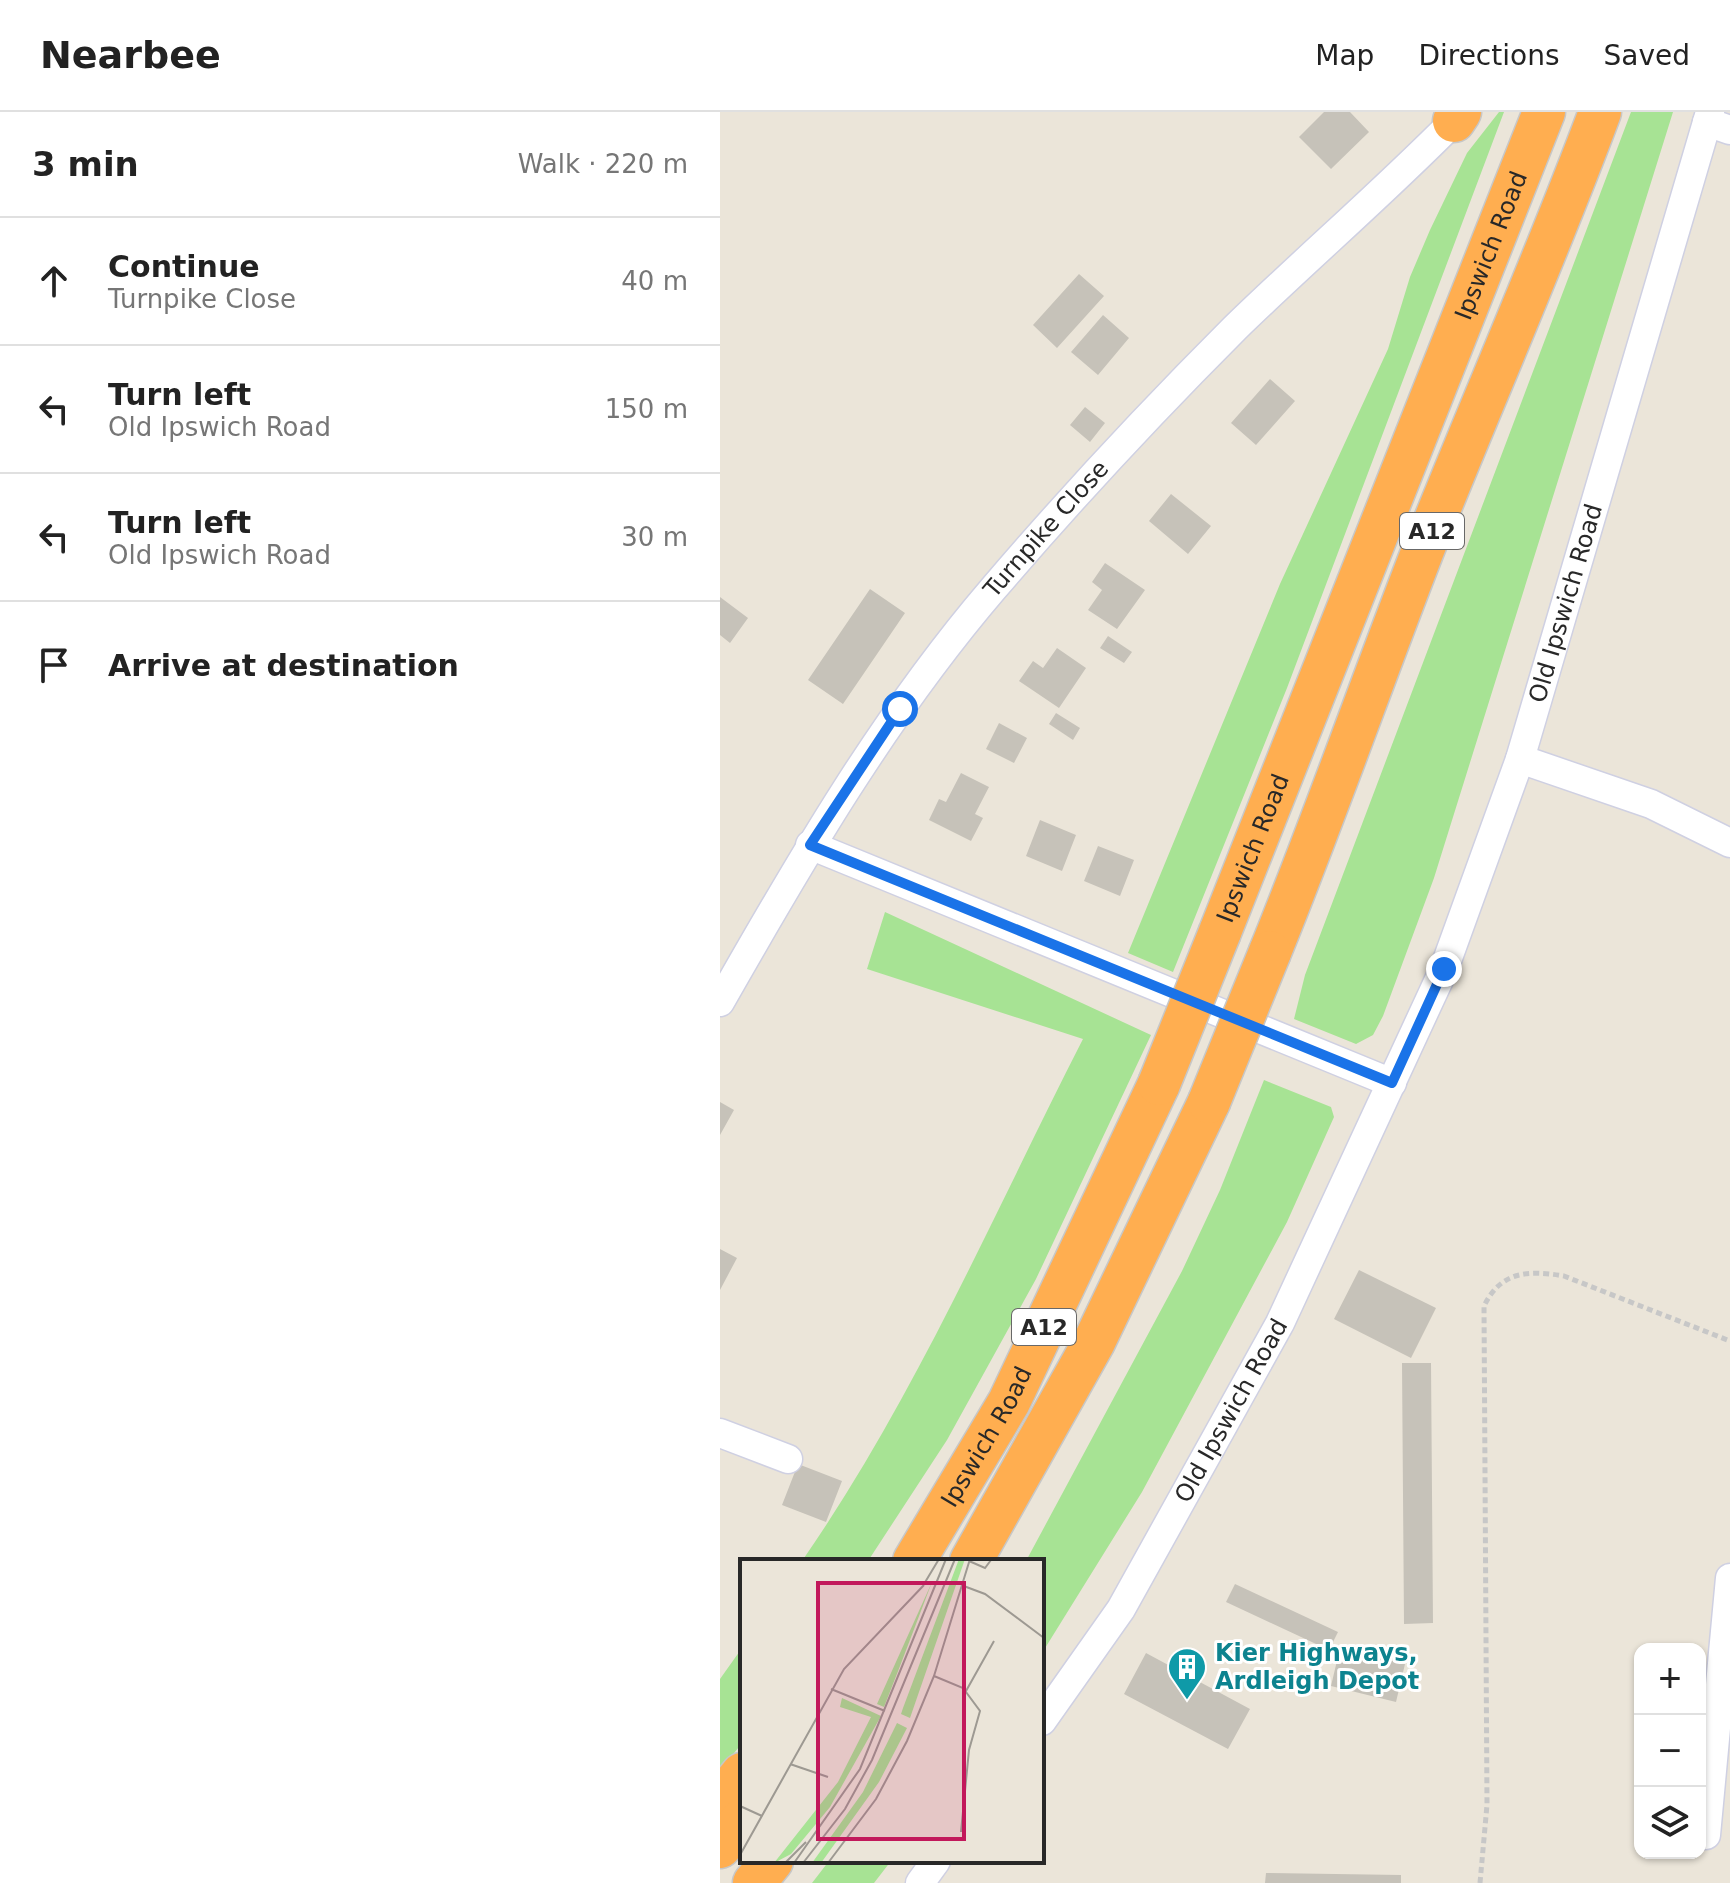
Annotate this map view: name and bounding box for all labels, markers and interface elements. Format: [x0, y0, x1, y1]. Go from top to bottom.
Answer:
text: Nearbee [40, 33, 221, 77]
text: Map [1315, 39, 1374, 72]
text: Directions [1418, 39, 1559, 72]
text: Saved [1603, 39, 1690, 72]
text: 3 min [32, 144, 139, 184]
text: Walk · 220 m [518, 149, 688, 179]
street label: Ipswich Road [1449, 167, 1533, 324]
text: Continue [108, 249, 260, 284]
icon: ahead [32, 259, 76, 303]
text: 40 m [621, 266, 688, 296]
text: Turnpike Close [108, 284, 296, 314]
text: Turn left [108, 377, 251, 412]
icon: left [32, 387, 76, 431]
text: 150 m [605, 394, 688, 424]
text: Old Ipswich Road [108, 412, 331, 442]
street label: Turnpike Close [977, 455, 1114, 604]
street label: Old Ipswich Road [1523, 501, 1608, 706]
text: Turn left [108, 505, 251, 540]
road number: A12 [1400, 513, 1464, 549]
icon: left [32, 515, 76, 559]
text: 30 m [621, 522, 688, 552]
text: Old Ipswich Road [108, 540, 331, 570]
icon: arrive [32, 643, 76, 687]
text: Arrive at destination [108, 648, 459, 683]
route start [882, 691, 918, 727]
street label: Ipswich Road [1211, 770, 1295, 927]
route end [1426, 951, 1462, 987]
road number: A12 [1012, 1309, 1076, 1345]
street label: Old Ipswich Road [1169, 1314, 1294, 1507]
street label: Ipswich Road [935, 1362, 1038, 1512]
inset map [740, 1559, 1044, 1863]
place label: Kier Highways, Ardleigh Depot [1215, 1639, 1419, 1695]
map controls [1634, 1643, 1706, 1859]
button: + [1634, 1643, 1706, 1715]
building icon: Kier Highways, Ardleigh Depot [1166, 1646, 1208, 1701]
button: − [1634, 1715, 1706, 1787]
button: layers [1634, 1787, 1706, 1859]

